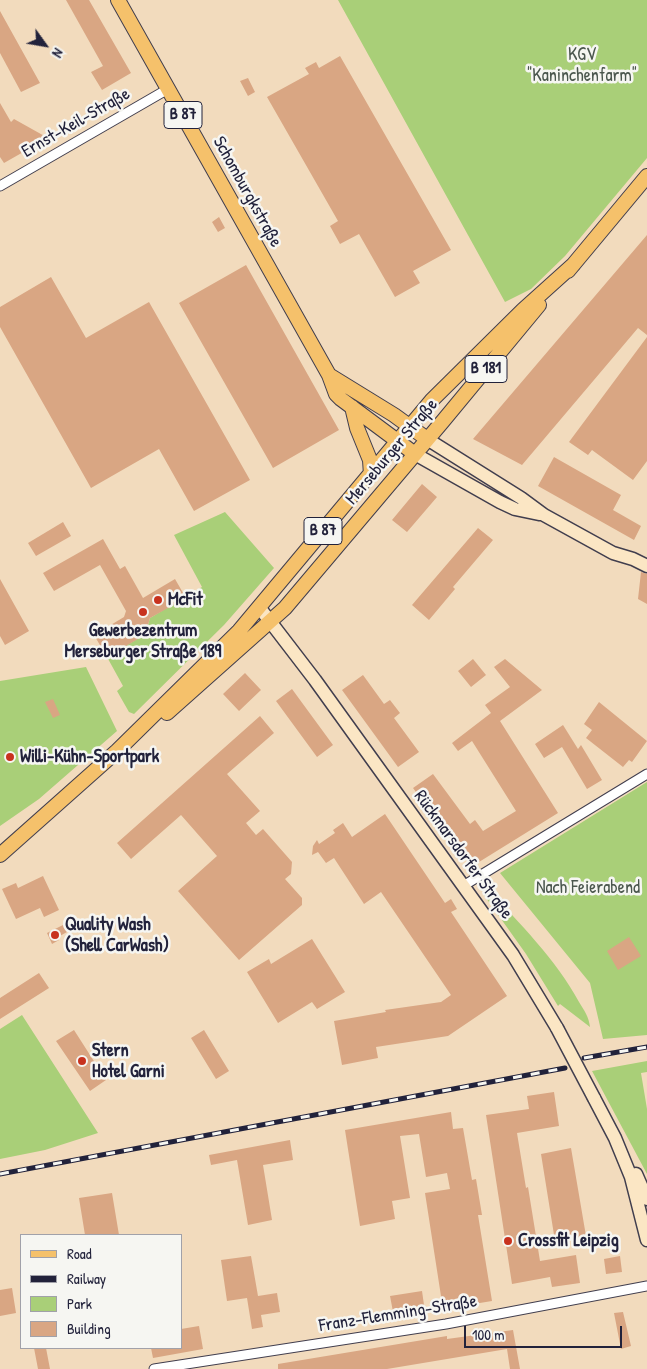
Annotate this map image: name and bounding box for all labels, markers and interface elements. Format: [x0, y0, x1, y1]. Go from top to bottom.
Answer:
north arrow [20, 20, 70, 70]
park label: KGV "Kaninchenfarm" [527, 44, 637, 86]
text: N [48, 45, 68, 61]
street label: Ernst-Keil-Straße [18, 83, 134, 163]
road number: B 87 [164, 102, 202, 128]
street label: Schomburgkstraße [208, 133, 286, 251]
road number: B 181 [465, 356, 507, 382]
street label: Merseburger Straße [341, 395, 443, 509]
road number: B 87 [304, 518, 342, 544]
place label: McFit [168, 589, 203, 611]
marker: McFit [152, 594, 164, 606]
marker: Gewerbezentrum Merseburger Straße 189 [137, 606, 149, 618]
place label: Gewerbezentrum Merseburger Straße 189 [65, 620, 221, 662]
place label: Willi-Kühn-Sportpark [20, 746, 159, 768]
marker: Willi-Kühn-Sportpark [4, 751, 16, 763]
street label: Rückmarsdorfer Straße [409, 786, 517, 924]
park label: Nach Feierabend [536, 877, 640, 899]
place label: Quality Wash (Shell CarWash) [65, 914, 169, 956]
marker: Quality Wash (Shell CarWash) [49, 929, 61, 941]
place label: Stern Hotel Garni [92, 1040, 165, 1082]
marker: Stern Hotel Garni [76, 1055, 88, 1067]
place label: Crossfit Leipzig [518, 1230, 619, 1252]
legend [20, 1234, 182, 1349]
marker: Crossfit Leipzig [502, 1235, 514, 1247]
text: Road [67, 1243, 92, 1264]
text: Railway [67, 1268, 106, 1289]
street label: Franz-Flemming-Straße [317, 1291, 479, 1337]
text: Park [67, 1293, 92, 1314]
scale bar [467, 1316, 624, 1348]
text: Building [67, 1318, 111, 1339]
text: 100 m [472, 1324, 505, 1345]

